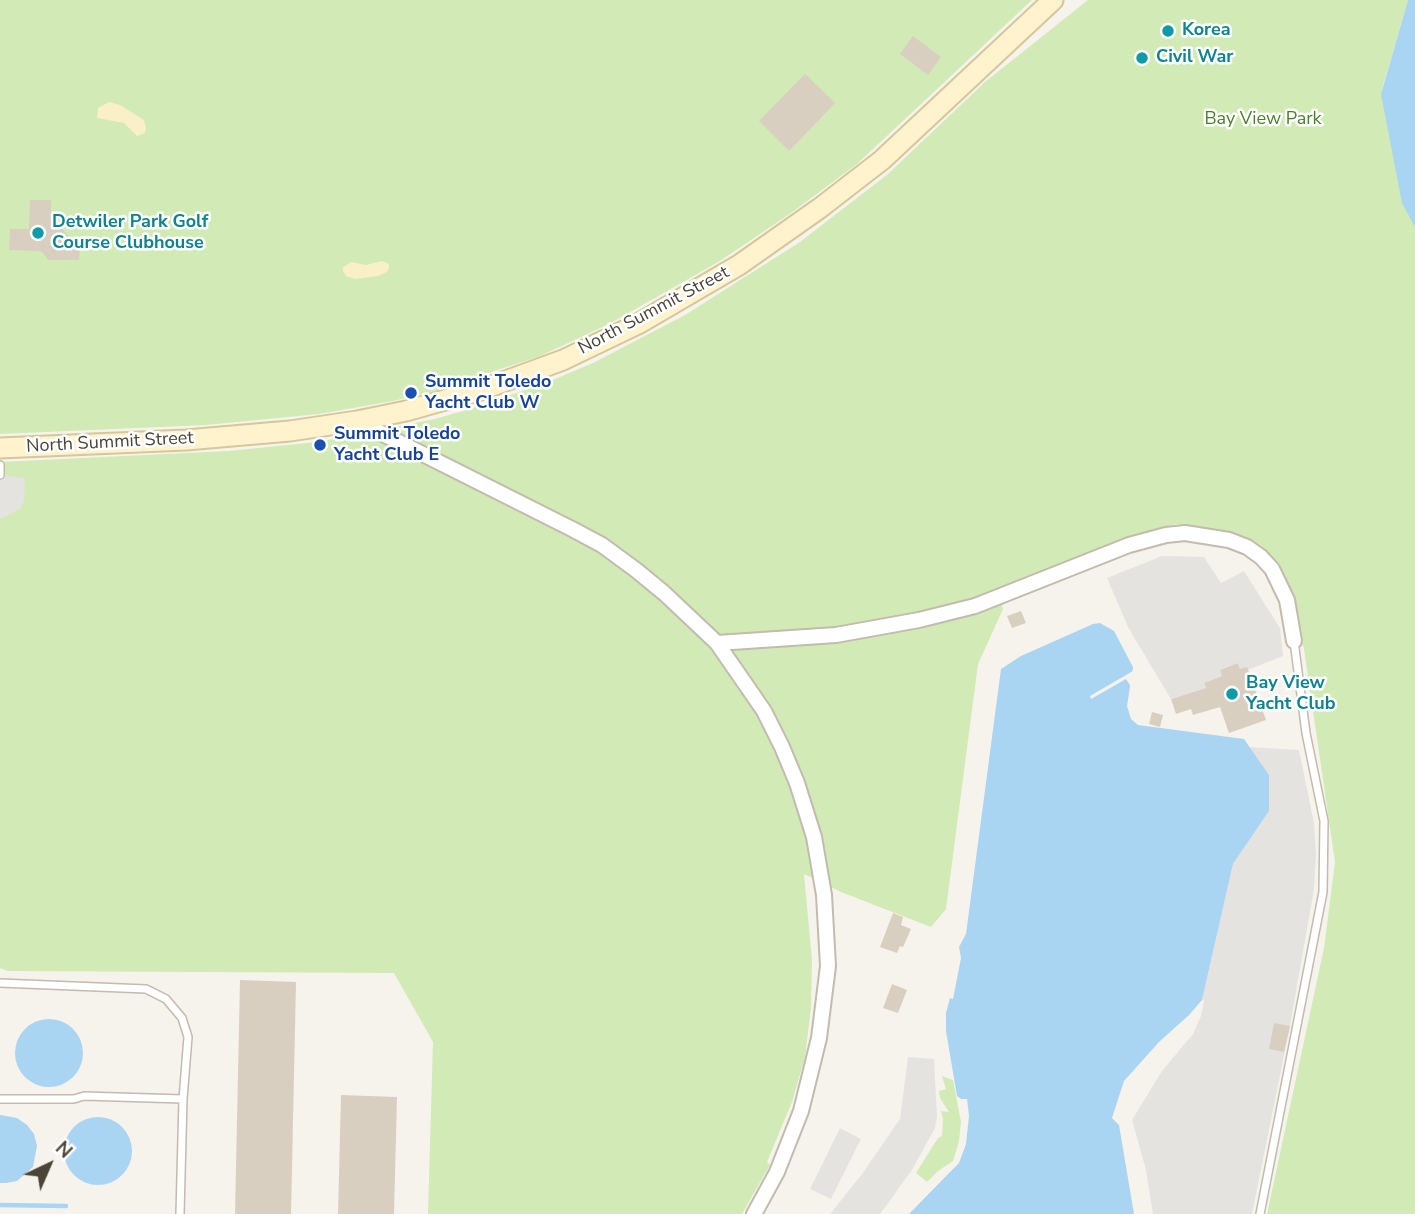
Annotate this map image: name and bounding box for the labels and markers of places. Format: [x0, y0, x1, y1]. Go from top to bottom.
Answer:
place label: Korea [1182, 20, 1231, 42]
marker: Korea [1160, 23, 1176, 39]
place label: Civil War [1156, 47, 1233, 69]
marker: Civil War [1134, 50, 1150, 66]
place label: Detwiler Park Golf Course Clubhouse [52, 212, 208, 255]
marker: Detwiler Park Golf Course Clubhouse [30, 225, 46, 241]
place label: Summit Toledo Yacht Club W [425, 372, 551, 414]
marker: Summit Toledo Yacht Club W [403, 385, 419, 401]
place label: Summit Toledo Yacht Club E [334, 424, 460, 466]
marker: Summit Toledo Yacht Club E [312, 437, 328, 453]
place label: Bay View Yacht Club [1246, 673, 1336, 716]
marker: Bay View Yacht Club [1224, 686, 1240, 702]

